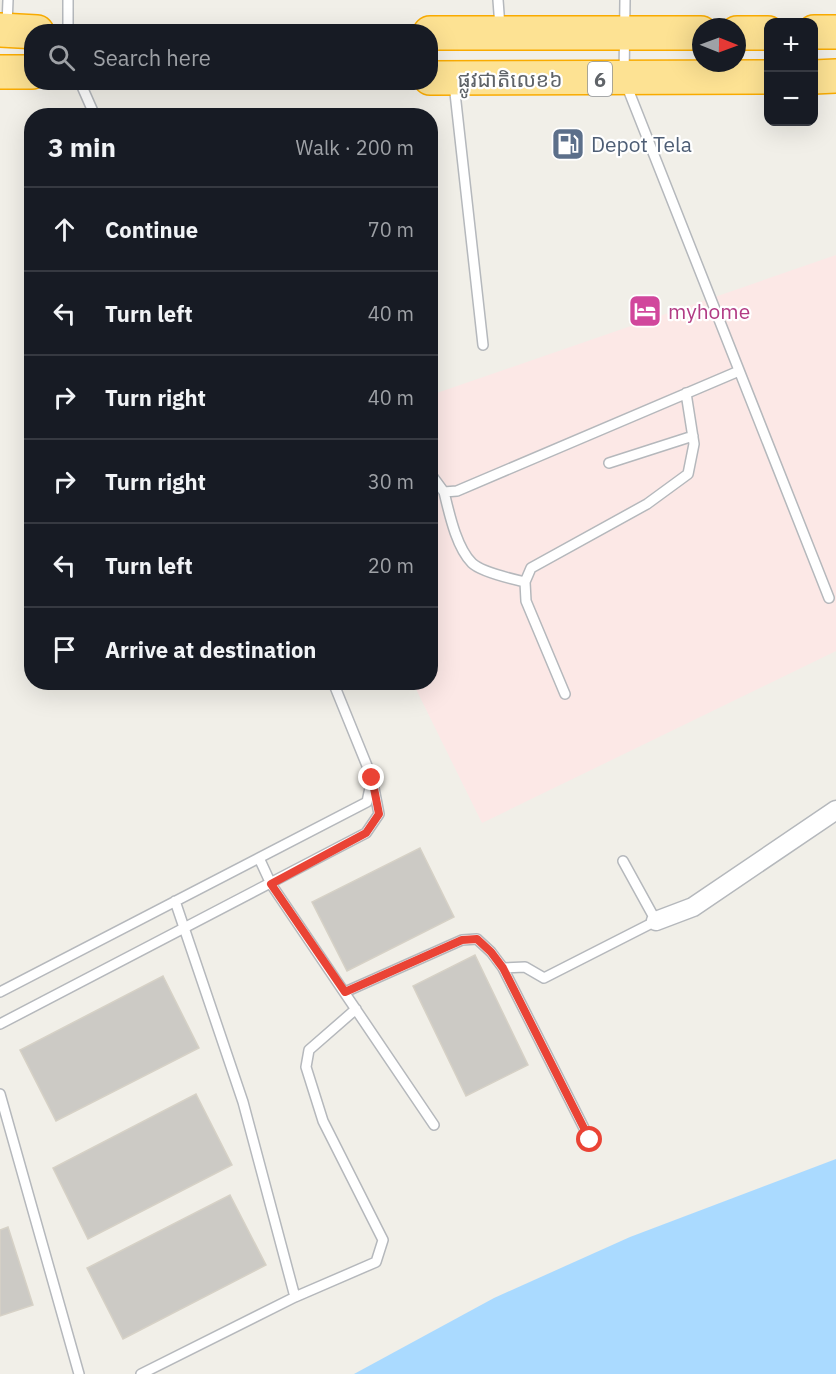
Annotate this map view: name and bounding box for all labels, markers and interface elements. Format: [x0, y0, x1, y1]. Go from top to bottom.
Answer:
north arrow [692, 18, 746, 72]
map controls [764, 18, 818, 126]
button: + [764, 18, 818, 72]
search box [24, 24, 438, 90]
icon: search [45, 41, 78, 74]
text: Search here [93, 43, 211, 72]
road number: 6 [588, 62, 612, 96]
street label: ផ្លូវជាតិលេខ៦ [457, 65, 563, 99]
button: − [764, 72, 818, 126]
fuel station icon: Depot Tela [550, 126, 586, 162]
text: 3 min [48, 130, 116, 164]
place label: Depot Tela [591, 130, 692, 158]
text: Walk · 200 m [296, 134, 414, 161]
icon: ahead [48, 213, 81, 246]
text: Continue [105, 215, 198, 244]
text: 70 m [368, 216, 414, 243]
hotel icon: myhome [627, 293, 663, 329]
icon: left [48, 297, 81, 330]
place label: myhome [668, 297, 750, 325]
text: Turn left [105, 299, 193, 328]
text: 40 m [368, 300, 414, 327]
icon: right [48, 381, 81, 414]
text: Turn right [105, 383, 206, 412]
text: 40 m [368, 384, 414, 411]
icon: right [48, 465, 81, 498]
text: Turn right [105, 467, 206, 496]
text: 30 m [368, 468, 414, 495]
icon: left [48, 549, 81, 582]
text: Turn left [105, 551, 193, 580]
text: 20 m [368, 552, 414, 579]
icon: arrive [48, 633, 81, 666]
text: Arrive at destination [105, 635, 316, 664]
route end [358, 764, 384, 790]
route start [576, 1126, 602, 1152]

